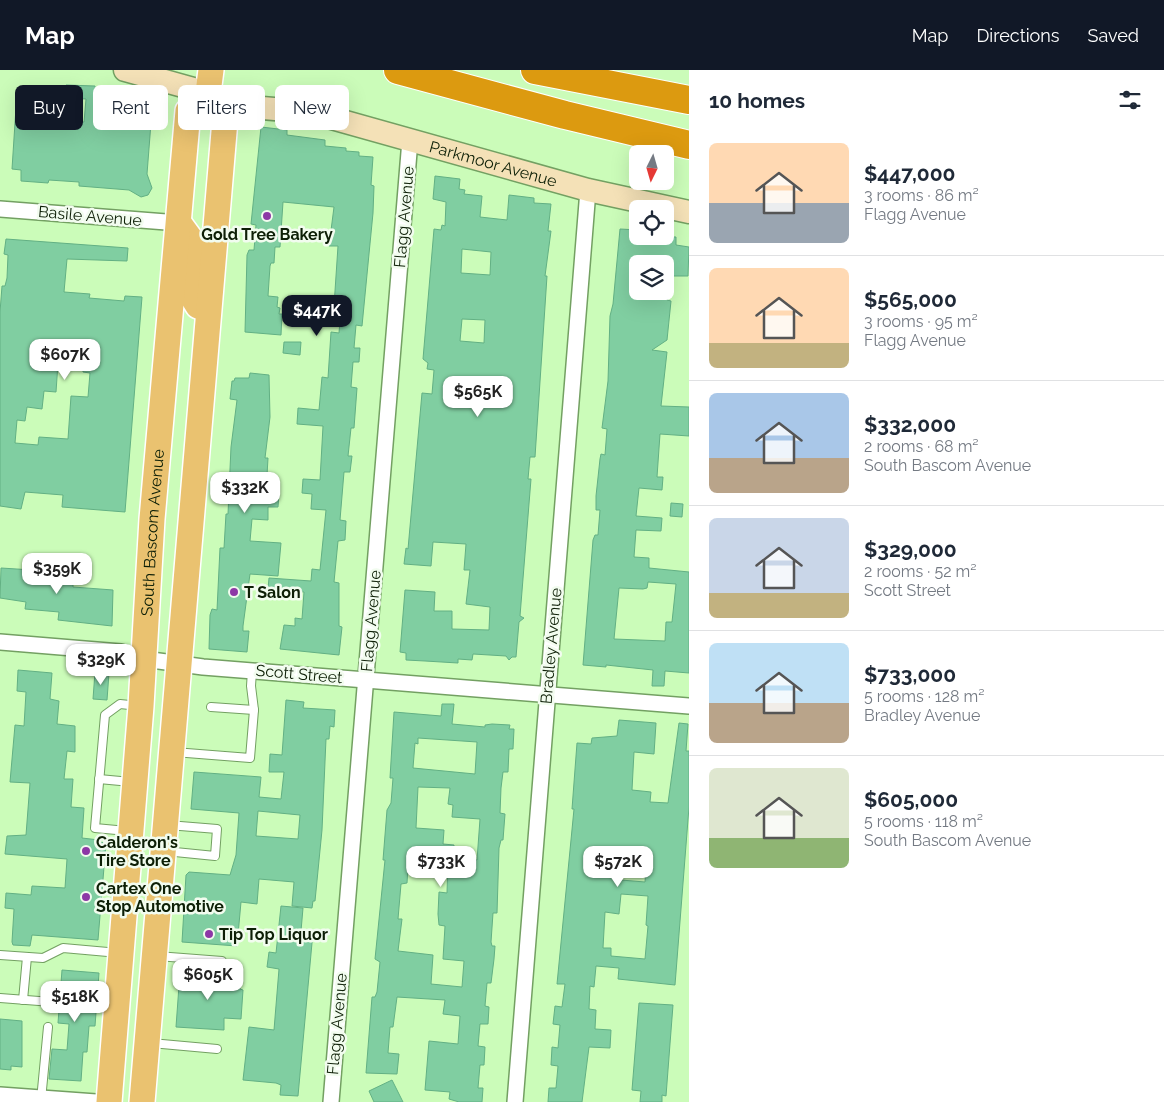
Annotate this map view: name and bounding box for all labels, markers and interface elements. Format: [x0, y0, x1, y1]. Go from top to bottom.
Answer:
text: Map [25, 21, 75, 50]
text: Map [912, 25, 948, 46]
text: Directions [976, 25, 1060, 46]
text: Saved [1088, 25, 1139, 46]
chip: Buy [15, 85, 83, 130]
chip: Rent [93, 85, 168, 130]
chip: Filters [178, 85, 265, 130]
chip: New [275, 85, 349, 130]
icon: filters [1116, 86, 1144, 114]
text: 10 homes [709, 88, 805, 113]
street label: Parkmoor Avenue [427, 137, 559, 190]
north arrow [629, 145, 674, 190]
map controls [629, 145, 674, 300]
text: $447,000 [864, 161, 955, 186]
icon: home [749, 163, 809, 223]
street label: Flagg Avenue [390, 165, 418, 269]
text: 3 rooms · 86 m² [864, 186, 979, 205]
button: locate [629, 200, 674, 245]
street label: Basile Avenue [37, 202, 143, 230]
text: Flagg Avenue [864, 205, 966, 224]
marker: Gold Tree Bakery [261, 210, 273, 222]
place label: Gold Tree Bakery [201, 225, 333, 244]
button: layers [629, 255, 674, 300]
text: $565,000 [864, 287, 957, 312]
icon: home [749, 288, 809, 348]
pin: $447K [282, 294, 352, 337]
text: $447K [293, 301, 341, 320]
text: 3 rooms · 95 m² [864, 312, 978, 331]
text: Flagg Avenue [864, 331, 966, 350]
pin: $607K [30, 338, 100, 381]
text: $607K [40, 345, 90, 364]
pin: $565K [443, 376, 513, 418]
text: $565K [454, 382, 502, 401]
text: $332,000 [864, 412, 956, 437]
icon: home [749, 413, 809, 473]
text: 2 rooms · 68 m² [864, 437, 979, 456]
street label: South Bascom Avenue [137, 448, 168, 617]
text: South Bascom Avenue [864, 456, 1031, 475]
pin: $332K [210, 472, 280, 514]
text: $332K [221, 478, 269, 497]
text: $329,000 [864, 537, 957, 562]
icon: home [749, 538, 809, 598]
pin: $359K [22, 552, 92, 595]
text: $359K [33, 559, 81, 578]
text: 2 rooms · 52 m² [864, 562, 976, 581]
street label: Flagg Avenue [357, 569, 385, 673]
text: Scott Street [864, 581, 951, 600]
place label: T Salon [244, 583, 301, 602]
marker: T Salon [228, 586, 240, 598]
street label: Bradley Avenue [536, 587, 566, 705]
pin: $329K [66, 644, 136, 686]
text: $329K [77, 650, 125, 669]
street label: Scott Street [255, 661, 344, 687]
text: $733,000 [864, 662, 956, 687]
icon: home [749, 663, 809, 723]
text: 5 rooms · 128 m² [864, 687, 984, 706]
text: Bradley Avenue [864, 706, 980, 725]
text: $605,000 [864, 787, 958, 812]
icon: home [749, 788, 809, 848]
text: 5 rooms · 118 m² [864, 812, 983, 831]
text: South Bascom Avenue [864, 831, 1031, 850]
place label: Calderon's Tire Store [96, 833, 178, 870]
marker: Calderon's Tire Store [80, 845, 92, 857]
pin: $733K [406, 846, 476, 888]
pin: $572K [583, 846, 653, 888]
text: $733K [417, 852, 465, 871]
text: $572K [594, 852, 642, 871]
place label: Cartex One Stop Automotive [96, 879, 224, 916]
marker: Cartex One Stop Automotive [80, 891, 92, 903]
place label: Tip Top Liquor [219, 925, 328, 944]
marker: Tip Top Liquor [203, 928, 215, 940]
pin: $605K [173, 958, 243, 1001]
text: $605K [183, 965, 233, 984]
street label: Flagg Avenue [323, 972, 351, 1076]
pin: $518K [40, 980, 110, 1023]
text: $518K [51, 987, 99, 1006]

